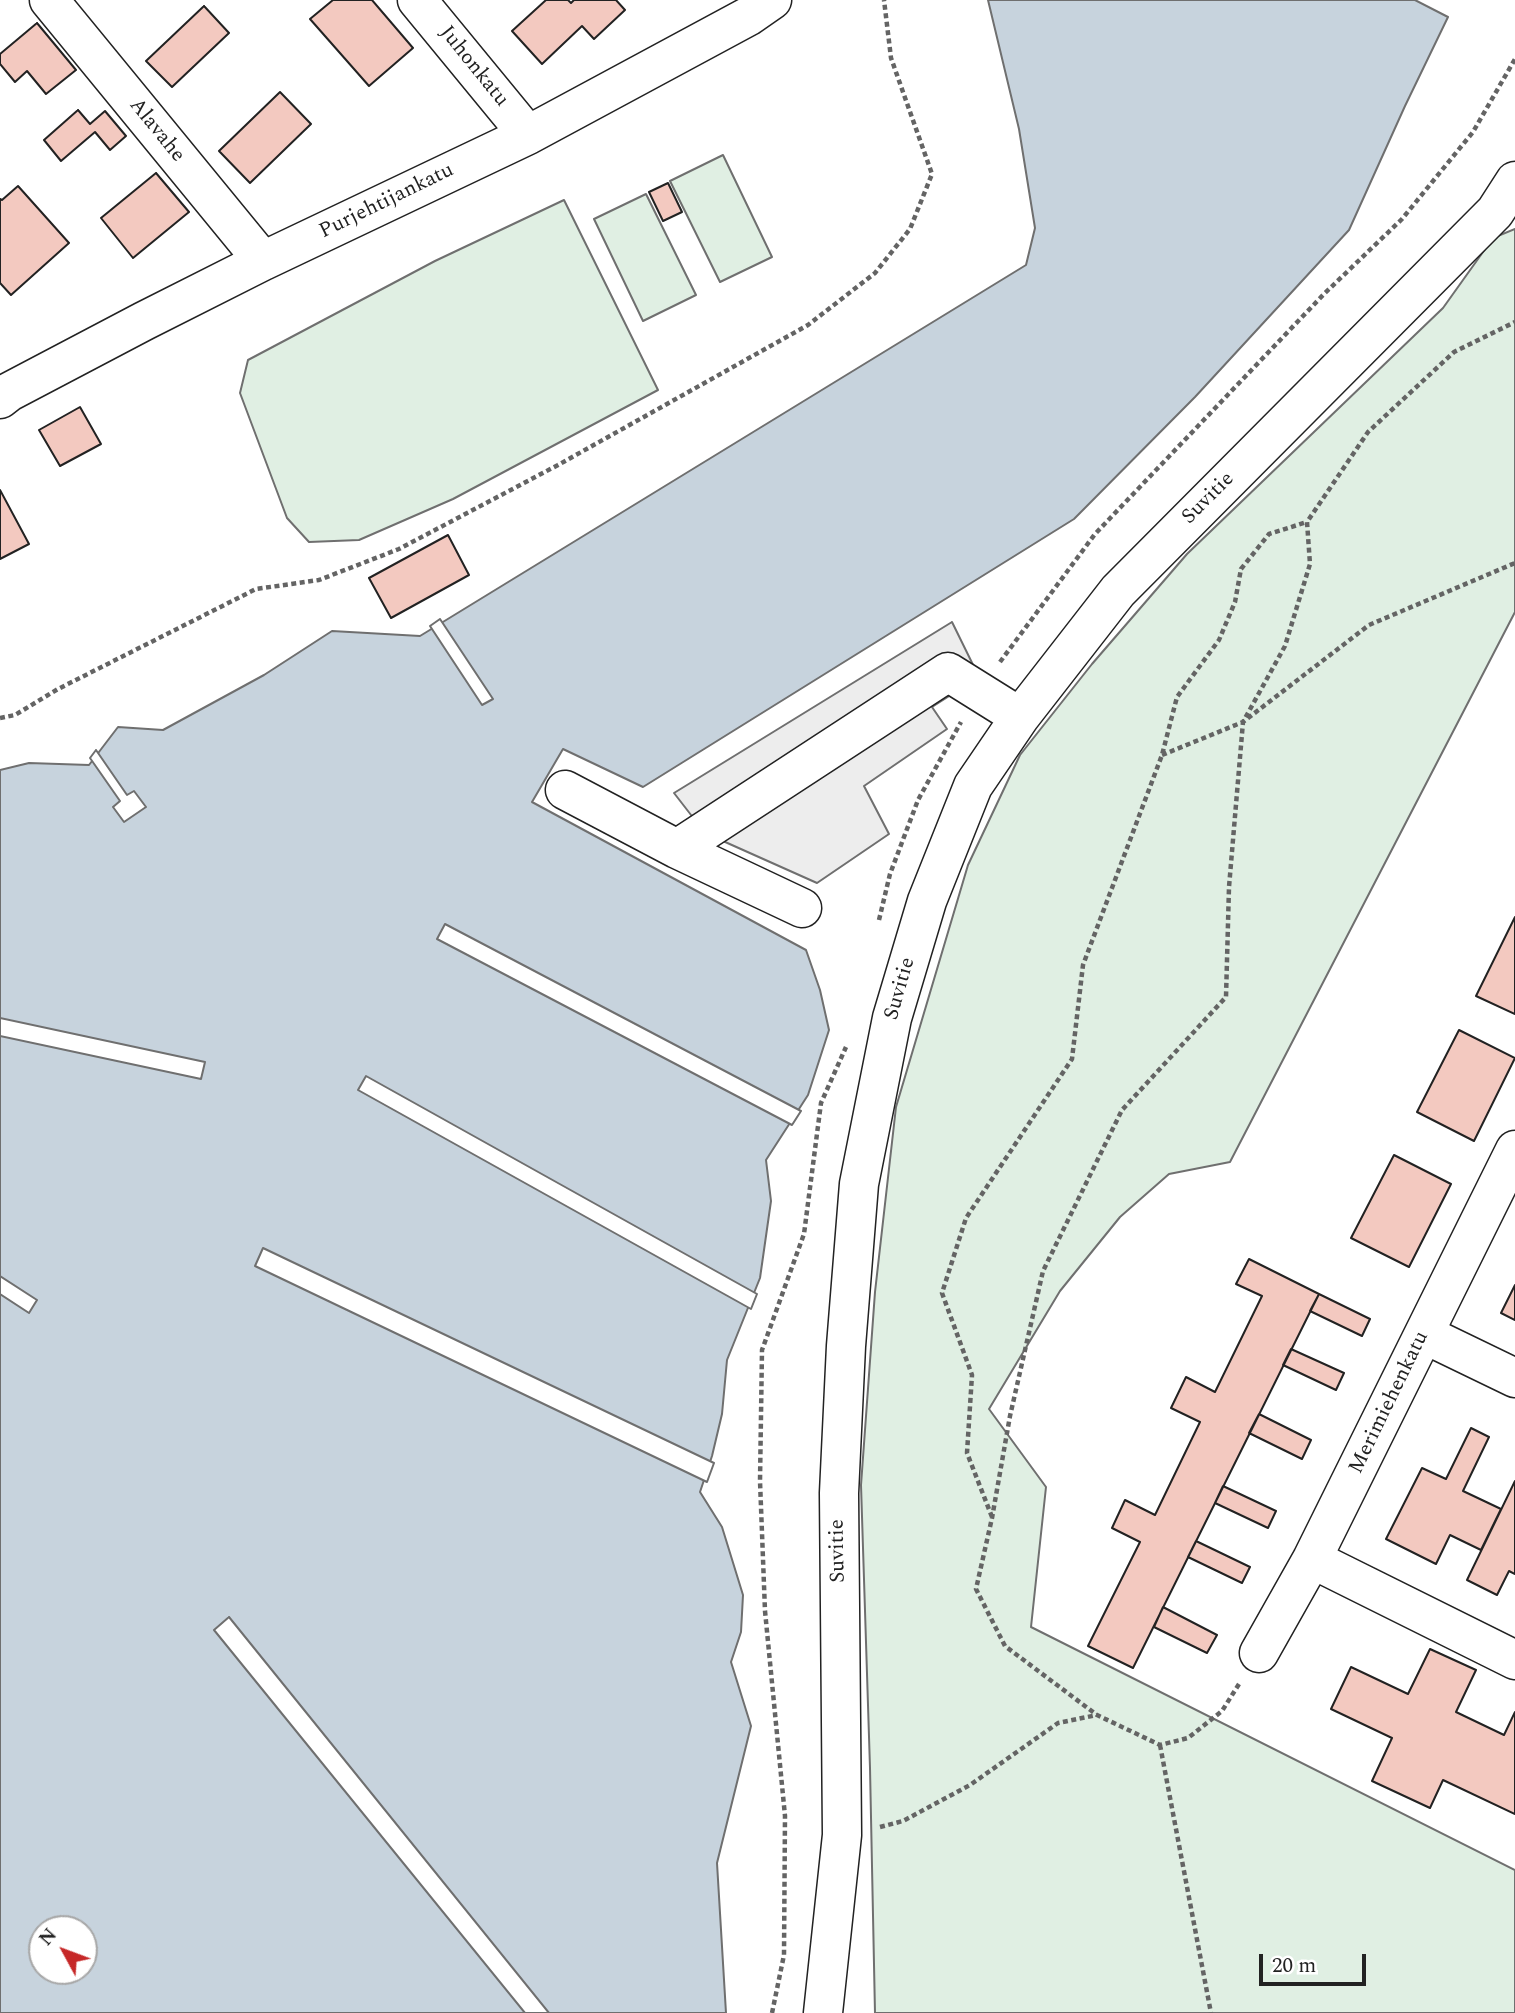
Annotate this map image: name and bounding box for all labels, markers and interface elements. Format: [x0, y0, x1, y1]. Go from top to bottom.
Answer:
street label: Juhonkatu [433, 22, 513, 112]
street label: Alavahe [123, 94, 189, 168]
street label: Purjehtijankatu [316, 159, 458, 245]
street label: Suvitie [1178, 468, 1240, 530]
street label: Suvitie [880, 955, 922, 1023]
street label: Merimiehenkatu [1345, 1328, 1435, 1478]
street label: Suvitie [826, 1519, 852, 1583]
north arrow [28, 1915, 98, 1985]
text: N [32, 1922, 64, 1953]
scale bar [1263, 1940, 1370, 1984]
text: 20 m [1272, 1950, 1316, 1982]

